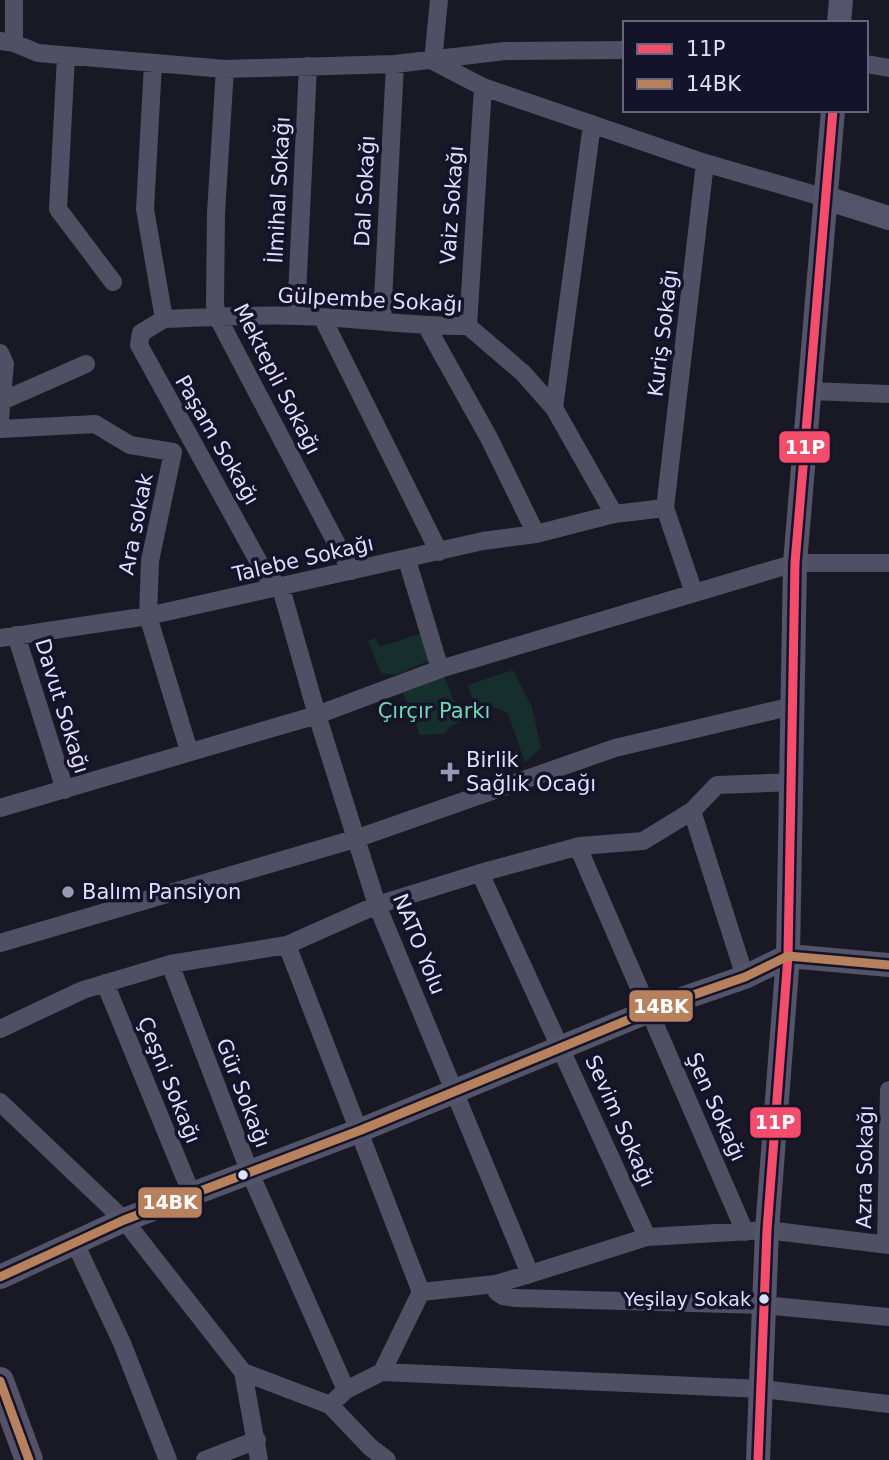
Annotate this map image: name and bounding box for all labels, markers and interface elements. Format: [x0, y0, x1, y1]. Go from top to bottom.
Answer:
legend [623, 21, 868, 112]
text: 11P [686, 37, 725, 61]
text: 14BK [686, 72, 742, 96]
street label: İlmihal Sokağı [262, 116, 295, 264]
street label: Dal Sokağı [350, 135, 380, 247]
street label: Vaiz Sokağı [436, 145, 468, 265]
street label: Kuriş Sokağı [643, 268, 683, 398]
street label: Gülpembe Sokağı [277, 283, 463, 317]
street label: Mektepli Sokağı [229, 300, 325, 458]
street label: Paşam Sokağı [170, 371, 264, 509]
line badge: 11P [778, 430, 831, 464]
text: 11P [785, 436, 825, 458]
street label: Ara sokak [114, 470, 158, 577]
street label: Talebe Sokağı [229, 531, 376, 587]
street label: Davut Sokağı [30, 636, 94, 776]
park label: Çırçır Parkı [378, 699, 490, 723]
place label: Birlik Sağlık Ocağı [466, 748, 596, 796]
marker: Birlik Sağlık Ocağı [440, 762, 460, 782]
place label: Balım Pansiyon [82, 880, 241, 904]
marker: Balım Pansiyon [60, 884, 76, 900]
street label: NATO Yolu [388, 890, 450, 998]
line badge: 14BK [628, 989, 694, 1023]
text: 14BK [633, 995, 690, 1017]
street label: Çeşni Sokağı [133, 1013, 205, 1147]
street label: Gür Sokağı [211, 1035, 275, 1151]
street label: Şen Sokağı [681, 1049, 751, 1165]
street label: Sevim Sokağı [580, 1051, 660, 1191]
street label: Azra Sokağı [852, 1105, 878, 1229]
line badge: 11P [749, 1106, 802, 1139]
text: 11P [755, 1111, 795, 1133]
unlabelled marker [236, 1168, 250, 1182]
line badge: 14BK [137, 1186, 203, 1219]
text: 14BK [142, 1191, 199, 1213]
place label: Yeşilay Sokak [623, 1288, 751, 1310]
marker: Yeşilay Sokak [757, 1292, 771, 1306]

